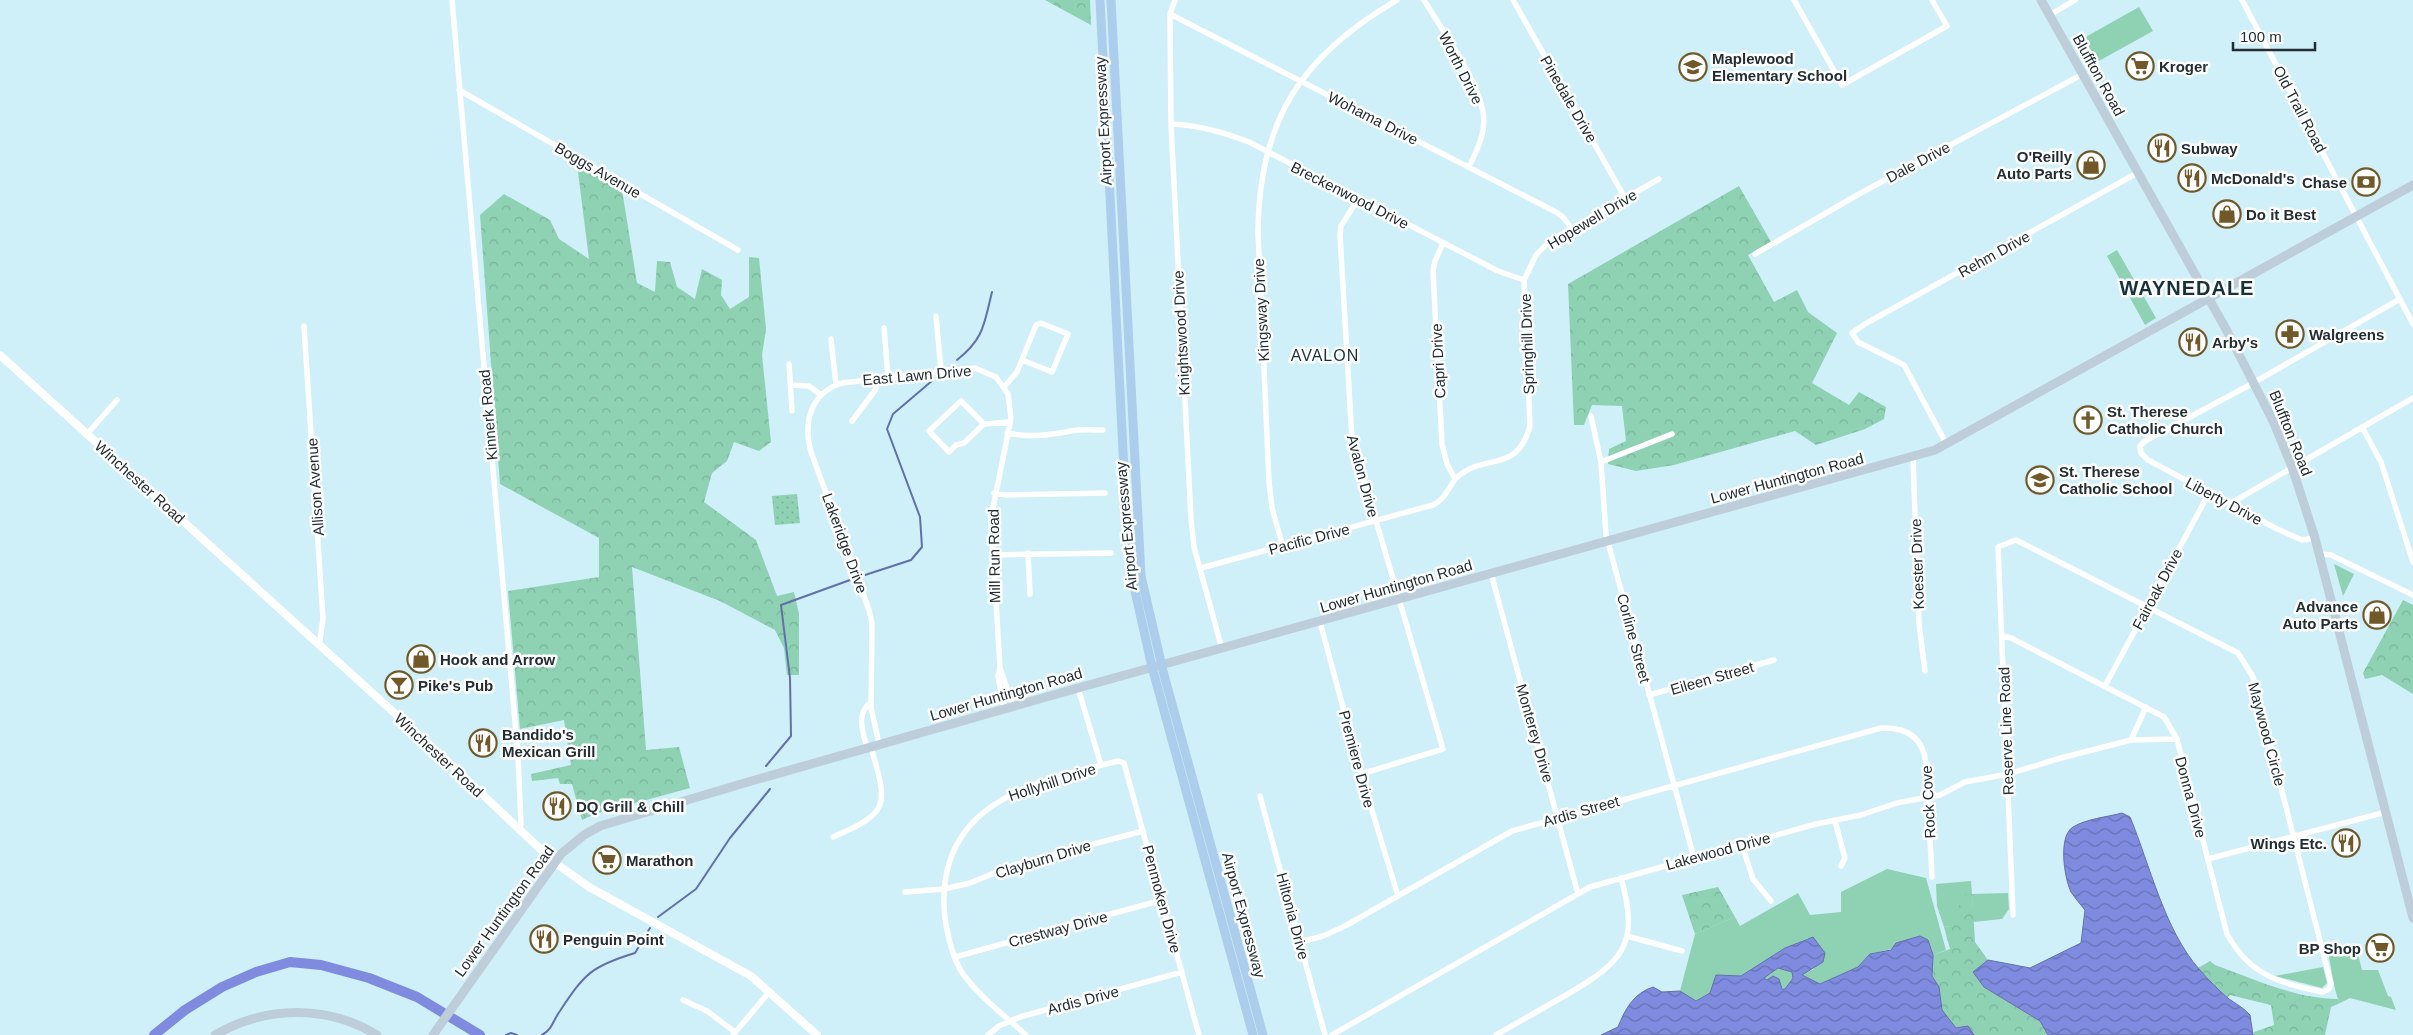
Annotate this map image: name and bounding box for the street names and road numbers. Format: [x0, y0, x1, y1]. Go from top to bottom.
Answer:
street label: Worth Drive [1436, 29, 1486, 107]
street label: Bluffton Road [2070, 31, 2128, 119]
street label: Pinedale Drive [1537, 53, 1601, 145]
street label: Airport Expressway [1091, 56, 1115, 186]
street label: Old Trail Road [2270, 63, 2330, 155]
street label: Wohama Drive [1325, 88, 1421, 148]
street label: Dale Drive [1883, 138, 1953, 186]
street label: Boggs Avenue [552, 139, 644, 201]
street label: Breckenwood Drive [1288, 158, 1412, 232]
street label: Hopewell Drive [1544, 186, 1640, 252]
street label: Rehm Drive [1955, 227, 2033, 281]
street label: Kingsway Drive [1250, 258, 1272, 362]
street label: Knightswood Drive [1169, 270, 1193, 396]
street label: Springhill Drive [1517, 293, 1537, 395]
street label: Capri Drive [1428, 323, 1448, 399]
street label: East Lawn Drive [862, 362, 972, 388]
street label: Kinnerk Road [476, 369, 500, 461]
street label: Bluffton Road [2266, 388, 2316, 478]
street label: Avalon Drive [1344, 433, 1382, 519]
street label: Winchester Road [92, 437, 188, 527]
street label: Allison Avenue [303, 437, 327, 537]
street label: Lower Huntington Road [1709, 449, 1865, 507]
street label: Airport Expressway [1112, 460, 1140, 591]
street label: Liberty Drive [2183, 474, 2265, 528]
street label: Lakeridge Drive [819, 491, 871, 595]
street label: Mill Run Road [985, 509, 1003, 603]
street label: Koester Drive [1907, 518, 1927, 610]
street label: Pacific Drive [1267, 520, 1351, 558]
street label: Fairoak Drive [2129, 546, 2185, 632]
street label: Lower Huntington Road [1318, 556, 1474, 616]
street label: Corline Street [1614, 592, 1654, 685]
street label: Eileen Street [1668, 658, 1756, 698]
street label: Lower Huntington Road [928, 664, 1084, 724]
street label: Reserve Line Road [1995, 667, 2017, 795]
street label: Maywood Circle [2245, 680, 2289, 788]
street label: Monterey Drive [1513, 682, 1557, 784]
street label: Premiere Drive [1336, 708, 1378, 810]
street label: Winchester Road [391, 710, 487, 800]
street label: Donna Drive [2172, 755, 2210, 839]
street label: Hollyhill Drive [1006, 760, 1098, 804]
street label: Rock Cove [1918, 765, 1938, 839]
street label: Ardis Street [1541, 792, 1622, 830]
street label: Lakewood Drive [1664, 829, 1772, 873]
street label: Clayburn Drive [993, 836, 1093, 882]
street label: Lower Huntington Road [451, 842, 557, 980]
street label: Penmoken Drive [1139, 843, 1185, 955]
street label: Airport Expressway [1219, 850, 1269, 980]
street label: Hiltonia Drive [1273, 871, 1313, 961]
street label: Crestway Drive [1007, 908, 1109, 950]
street label: Ardis Drive [1045, 982, 1121, 1018]

